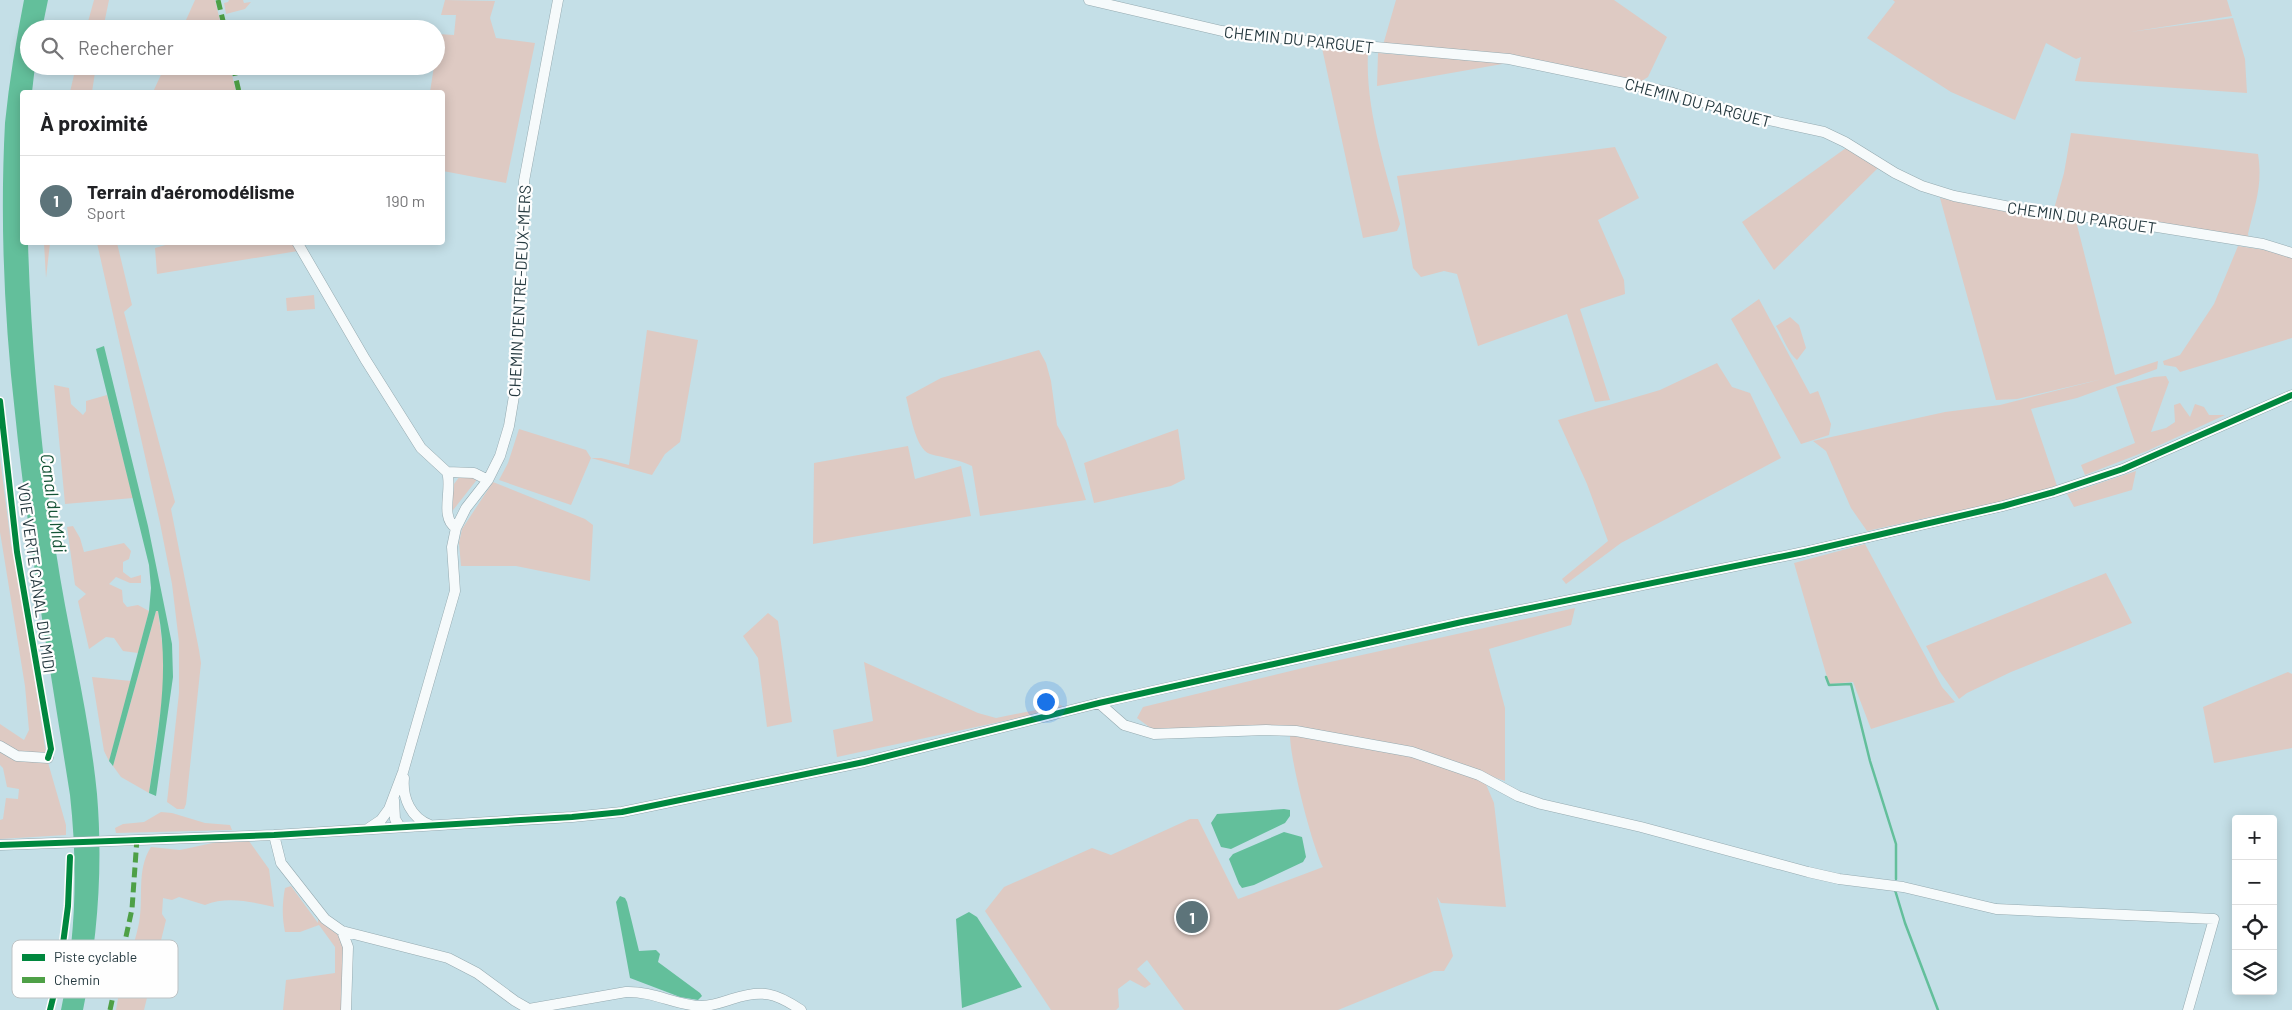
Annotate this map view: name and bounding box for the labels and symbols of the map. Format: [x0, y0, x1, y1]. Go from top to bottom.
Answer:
street label: CHEMIN DU PARGUET [1223, 22, 1375, 56]
street label: CHEMIN DU PARGUET [1623, 73, 1773, 131]
street label: CHEMIN D'ENTRE-DEUX-MERS [504, 184, 534, 398]
street label: CHEMIN DU PARGUET [2006, 197, 2158, 237]
water label: Canal du Midi [36, 452, 72, 554]
street label: VOIE VERTE CANAL DU MIDI [14, 482, 60, 674]
your location [1033, 689, 1059, 715]
pin: 1 [1176, 898, 1208, 936]
legend [12, 940, 178, 998]
text: Piste cyclable [54, 948, 137, 965]
text: Chemin [54, 971, 100, 988]

